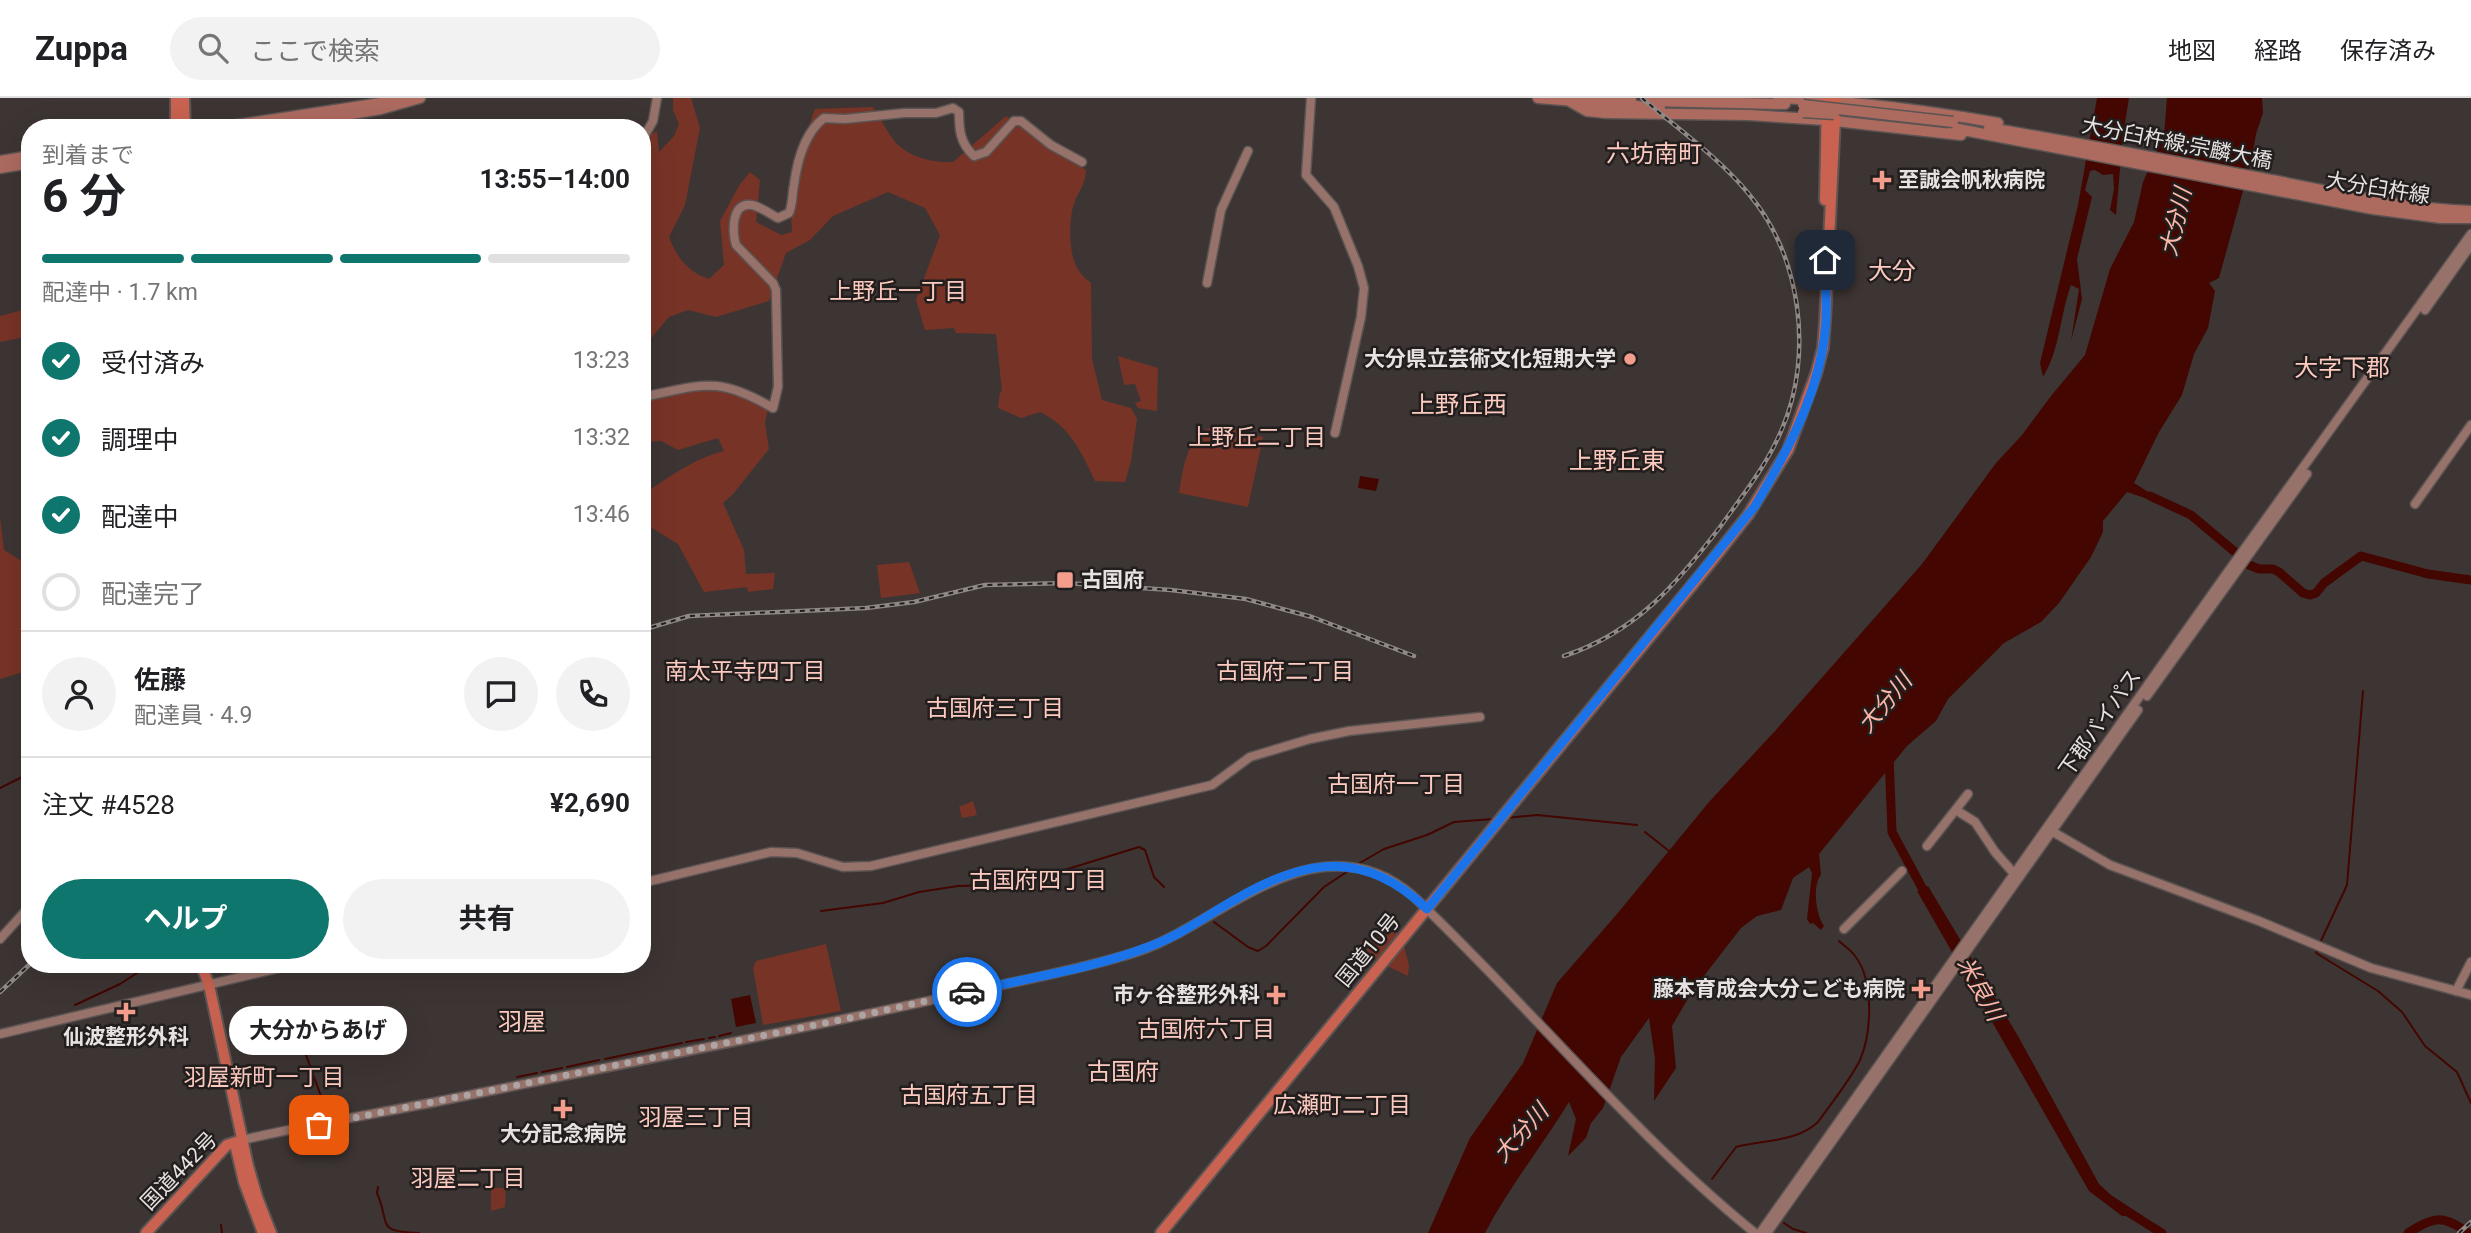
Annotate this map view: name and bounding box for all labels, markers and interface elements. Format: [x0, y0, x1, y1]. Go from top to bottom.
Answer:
search box [170, 17, 660, 80]
text: Zuppa [35, 29, 128, 68]
icon: search [194, 29, 232, 67]
text: ここで検索 [250, 36, 380, 66]
text: 地図 [2168, 37, 2216, 65]
text: 経路 [2254, 37, 2302, 65]
text: 保存済み [2340, 37, 2436, 65]
street label: 大分臼杵線;宗麟大橋 [2080, 113, 2274, 173]
district label: 六坊南町 [1606, 140, 1702, 168]
text: 到着まで [42, 142, 134, 169]
text: 13:55–14:00 [480, 164, 630, 194]
place label: 至誠会帆秋病院 [1898, 168, 2045, 192]
street label: 大分臼杵線 [2324, 168, 2432, 208]
text: 6 分 [42, 169, 126, 223]
marker: 至誠会帆秋病院 [1872, 170, 1892, 190]
water label: 大分川 [2155, 182, 2198, 259]
pin [1795, 230, 1855, 290]
icon: home [1806, 241, 1844, 279]
district label: 大分 [1868, 257, 1916, 285]
district label: 上野丘一丁目 [829, 278, 967, 305]
text: 配達中 · 1.7 km [42, 279, 198, 306]
icon: check [42, 342, 80, 380]
text: 13:23 [573, 347, 630, 374]
place label: 大分県立芸術文化短期大学 [1364, 347, 1616, 371]
text: 受付済み [101, 348, 205, 378]
marker: 大分県立芸術文化短期大学 [1622, 351, 1638, 367]
district label: 大字下郡 [2294, 354, 2390, 382]
district label: 上野丘西 [1411, 391, 1507, 419]
icon: check [42, 419, 80, 457]
text: 13:32 [573, 424, 630, 451]
district label: 上野丘二丁目 [1188, 424, 1326, 451]
text: 調理中 [101, 425, 179, 455]
district label: 上野丘東 [1569, 447, 1665, 475]
icon: check [42, 496, 80, 534]
text: 13:46 [573, 501, 630, 528]
text: 配達中 [101, 502, 179, 532]
place label: 古国府 [1081, 568, 1144, 592]
marker: 古国府 [1055, 570, 1075, 590]
text: 配達完了 [101, 579, 205, 609]
button: person [42, 657, 116, 731]
button: chat [464, 657, 538, 731]
button: phone [556, 657, 630, 731]
district label: 南太平寺四丁目 [665, 658, 826, 685]
district label: 古国府二丁目 [1216, 658, 1354, 685]
text: 佐藤 [134, 665, 186, 695]
street label: 下郡バイパス [2054, 665, 2146, 781]
water label: 大分川 [1852, 666, 1919, 738]
district label: 古国府三丁目 [926, 695, 1064, 722]
text: 配達員 · 4.9 [134, 702, 252, 729]
district label: 古国府一丁目 [1327, 771, 1465, 798]
text: ¥2,690 [550, 788, 630, 818]
text: 注文 #4528 [42, 790, 175, 820]
district label: 古国府四丁目 [969, 867, 1107, 894]
button: ヘルプ [42, 879, 329, 959]
button: 共有 [343, 879, 630, 959]
street label: 国道10号 [1331, 909, 1405, 991]
water label: 米良川 [1951, 952, 2010, 1028]
courier [932, 957, 1002, 1027]
icon: car [948, 973, 986, 1011]
place label: 藤本育成会大分こども病院 [1653, 977, 1905, 1001]
marker: 藤本育成会大分こども病院 [1911, 979, 1931, 999]
place label: 市ヶ谷整形外科 [1113, 983, 1260, 1007]
marker: 市ヶ谷整形外科 [1266, 985, 1286, 1005]
marker: 仙波整形外科 [116, 1002, 136, 1022]
callout: 大分からあげ [230, 1006, 408, 1055]
district label: 羽屋 [498, 1008, 546, 1036]
district label: 古国府六丁目 [1137, 1016, 1275, 1043]
text: 大分からあげ [249, 1017, 387, 1044]
place label: 仙波整形外科 [63, 1025, 189, 1049]
district label: 古国府 [1087, 1058, 1159, 1086]
district label: 羽屋新町一丁目 [184, 1064, 345, 1091]
district label: 古国府五丁目 [900, 1082, 1038, 1109]
district label: 広瀬町二丁目 [1273, 1092, 1411, 1119]
pin [289, 1095, 349, 1155]
water label: 大分川 [1488, 1096, 1556, 1168]
marker: 大分記念病院 [553, 1099, 573, 1119]
district label: 羽屋三丁目 [639, 1104, 754, 1131]
icon: bag [300, 1106, 338, 1144]
place label: 大分記念病院 [500, 1122, 626, 1146]
street label: 国道442号 [136, 1127, 222, 1215]
district label: 羽屋二丁目 [411, 1165, 526, 1192]

